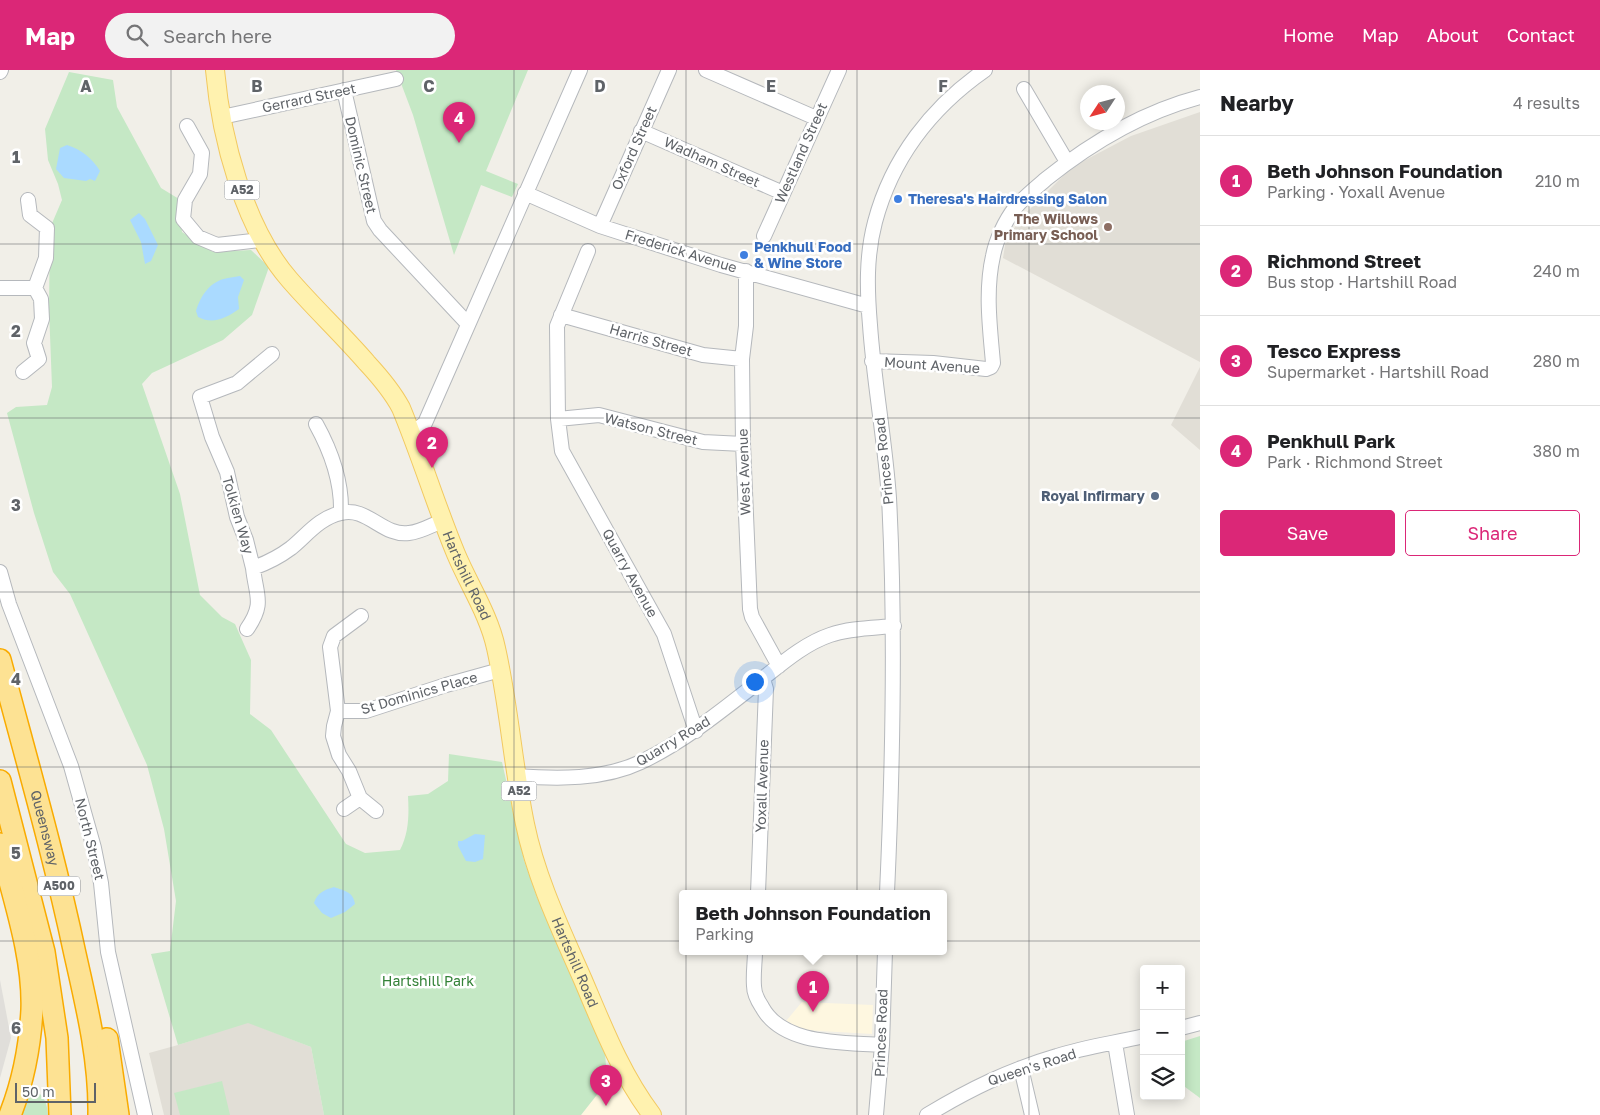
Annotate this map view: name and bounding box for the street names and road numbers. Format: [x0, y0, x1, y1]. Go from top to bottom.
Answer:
street label: Gerrard Street [260, 79, 357, 116]
street label: Westland Street [771, 100, 830, 206]
street label: Oxford Street [607, 103, 660, 192]
street label: Dominic Street [342, 115, 381, 215]
street label: Wadham Street [662, 133, 763, 190]
road number: A52 [224, 180, 260, 200]
street label: Frederick Avenue [623, 225, 739, 276]
street label: Harris Street [608, 320, 695, 359]
street label: Mount Avenue [884, 353, 980, 376]
street label: Watson Street [603, 409, 700, 448]
street label: Princes Road [870, 416, 897, 506]
street label: West Avenue [733, 428, 754, 516]
street label: Tolkien Way [219, 474, 258, 556]
street label: Quarry Avenue [599, 525, 662, 620]
street label: Hartshill Road [440, 528, 495, 622]
street label: St Dominics Place [359, 668, 479, 717]
street label: Quarry Road [632, 712, 713, 769]
street label: Yoxall Avenue [751, 739, 772, 833]
road number: A52 [502, 781, 536, 800]
street label: Queensway [27, 788, 63, 868]
street label: North Street [72, 796, 109, 882]
road number: A500 [38, 876, 80, 896]
street label: Hartshill Road [548, 914, 602, 1010]
street label: Princes Road [870, 989, 891, 1077]
street label: Queen's Road [986, 1044, 1078, 1089]

